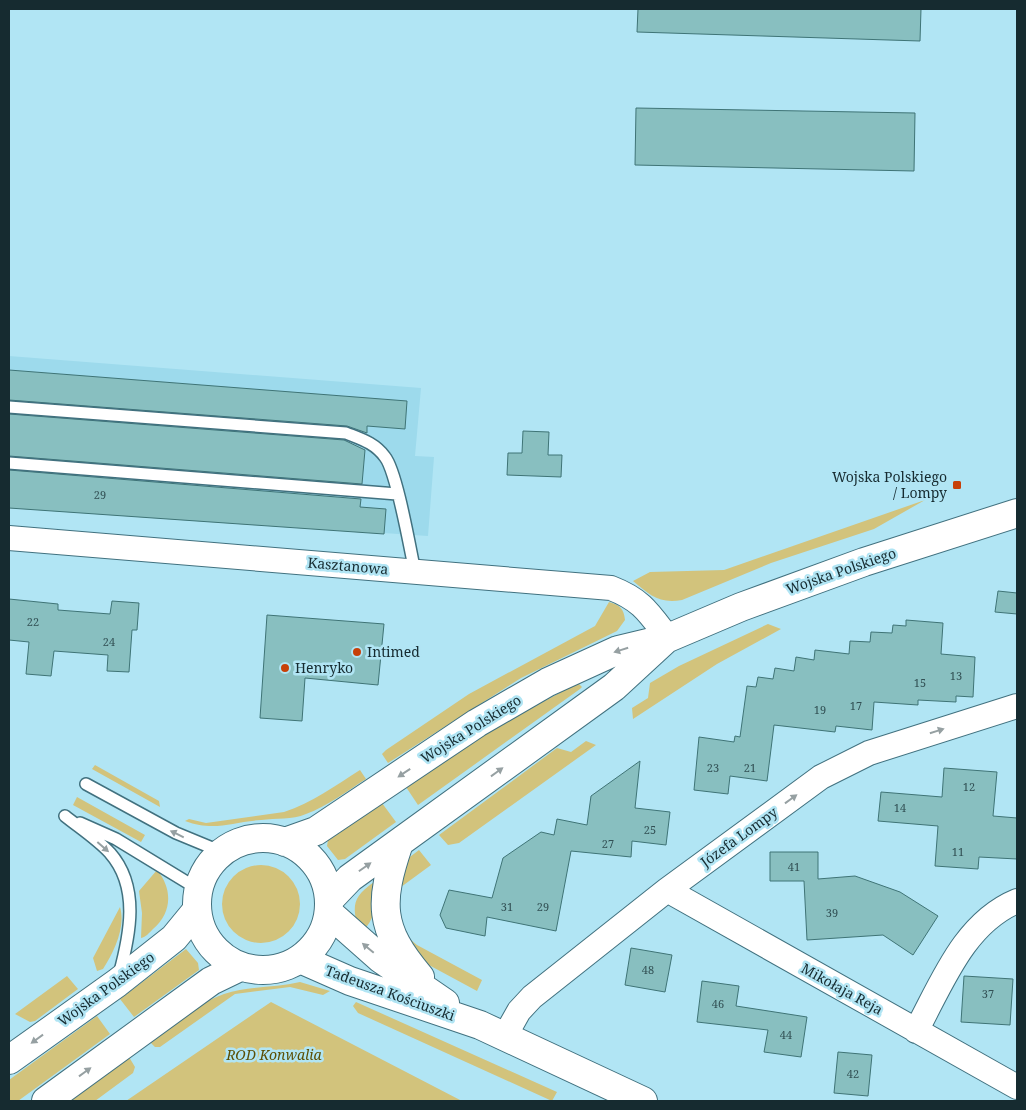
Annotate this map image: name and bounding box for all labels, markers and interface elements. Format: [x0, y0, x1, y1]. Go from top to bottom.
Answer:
place label: Wojska Polskiego / Lompy [832, 467, 947, 502]
marker: Wojska Polskiego / Lompy [951, 479, 963, 491]
house number: 29 [94, 487, 106, 502]
street label: Wojska Polskiego [783, 543, 898, 598]
street label: Kasztanowa [307, 553, 389, 579]
house number: 22 [27, 614, 39, 629]
house number: 24 [103, 634, 115, 649]
place label: Intimed [367, 642, 420, 661]
marker: Intimed [351, 646, 363, 658]
one-way arrow [613, 646, 628, 654]
place label: Henryko [295, 658, 353, 677]
marker: Henryko [279, 662, 291, 674]
house number: 13 [950, 668, 962, 683]
house number: 15 [914, 675, 926, 690]
street label: Wojska Polskiego [417, 690, 525, 767]
house number: 17 [850, 698, 862, 713]
house number: 19 [814, 702, 826, 717]
one-way arrow [929, 727, 944, 735]
house number: 23 [707, 760, 719, 775]
house number: 21 [744, 760, 756, 775]
one-way arrow [490, 767, 503, 777]
one-way arrow [397, 768, 411, 777]
house number: 12 [963, 779, 975, 794]
one-way arrow [784, 794, 797, 804]
house number: 14 [894, 800, 906, 815]
street label: Józefa Lompy [696, 802, 781, 872]
house number: 25 [644, 822, 656, 837]
one-way arrow [170, 829, 185, 838]
house number: 27 [602, 836, 614, 851]
one-way arrow [96, 841, 108, 853]
house number: 11 [952, 844, 964, 859]
house number: 41 [788, 859, 800, 874]
one-way arrow [358, 862, 372, 872]
house number: 31 [501, 899, 513, 914]
house number: 29 [537, 899, 549, 914]
house number: 39 [826, 905, 838, 920]
one-way arrow [361, 943, 374, 954]
street label: Wojska Polskiego [54, 947, 158, 1030]
street label: Mikołaja Reja [798, 958, 887, 1019]
street label: Tadeusza Kościuszki [323, 960, 458, 1025]
house number: 48 [642, 962, 654, 977]
house number: 37 [982, 986, 994, 1001]
house number: 46 [712, 996, 724, 1011]
house number: 44 [780, 1027, 792, 1042]
one-way arrow [30, 1034, 44, 1044]
park label: ROD Konwalia [225, 1045, 323, 1064]
house number: 42 [847, 1066, 859, 1081]
one-way arrow [79, 1067, 92, 1077]

